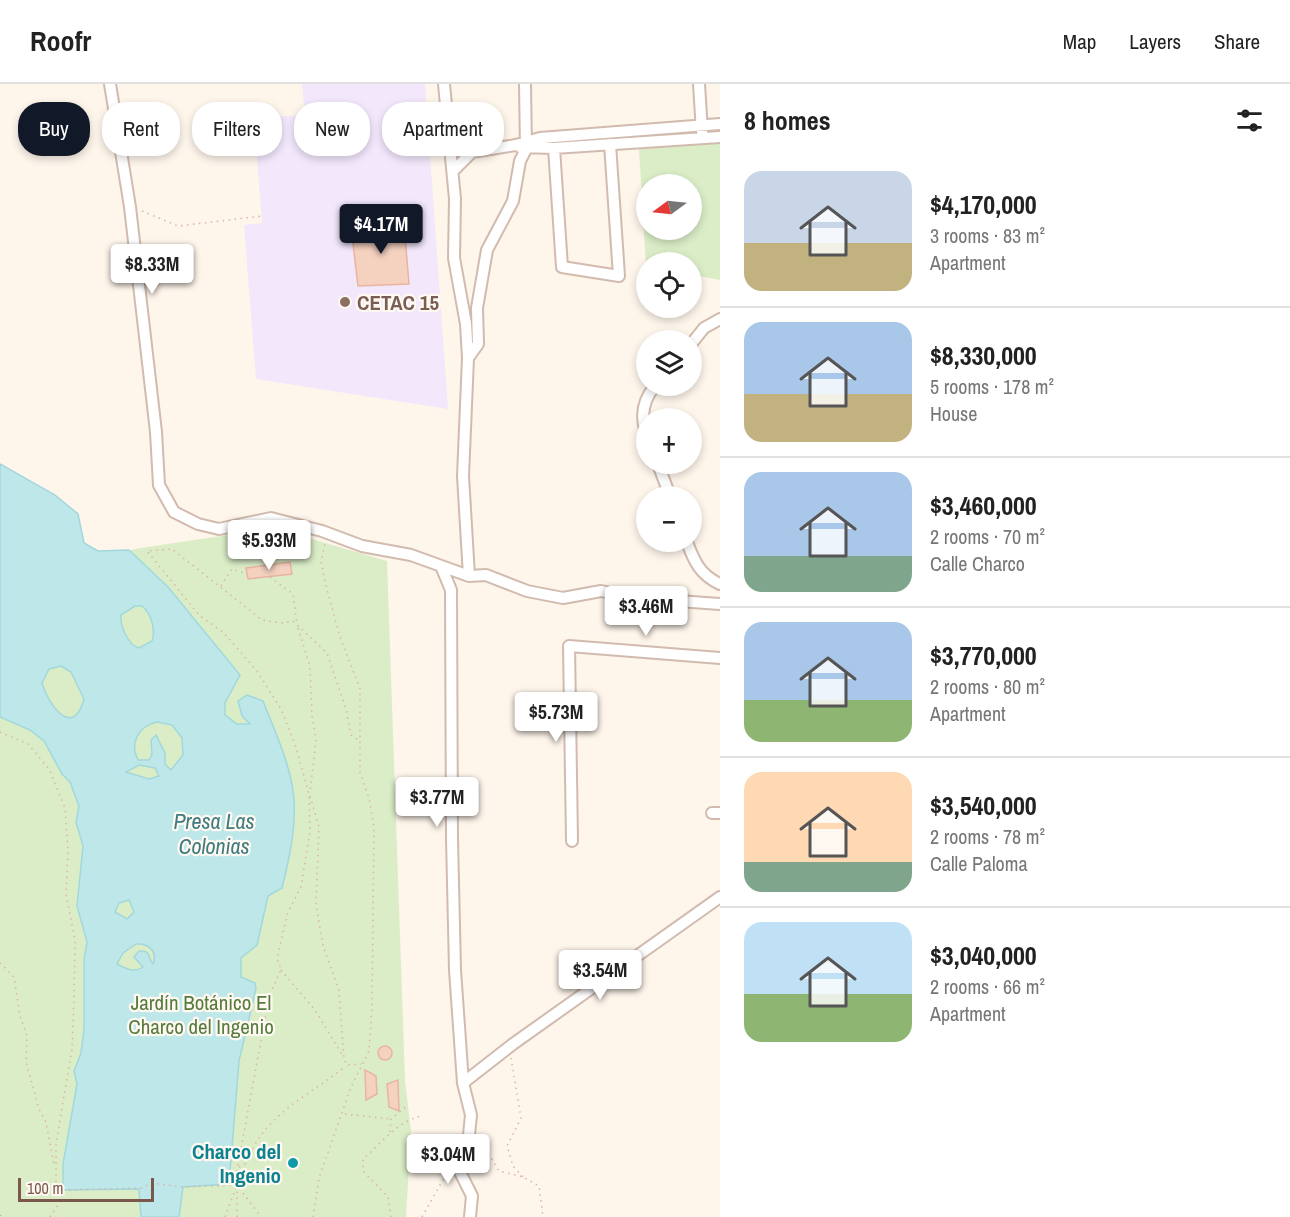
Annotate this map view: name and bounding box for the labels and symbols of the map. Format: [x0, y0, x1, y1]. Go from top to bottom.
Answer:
north arrow [636, 174, 702, 240]
pin: $4.17M [332, 204, 430, 255]
pin: $8.33M [103, 244, 201, 295]
place label: CETAC 15 [357, 288, 439, 317]
marker: CETAC 15 [338, 295, 352, 309]
pin: $5.93M [220, 520, 318, 571]
pin: $3.46M [597, 586, 695, 637]
pin: $5.73M [507, 692, 605, 743]
pin: $3.77M [388, 777, 486, 828]
water label: Presa Las Colonias [173, 806, 255, 861]
pin: $3.54M [551, 950, 649, 1001]
park label: Jardín Botánico El Charco del Ingenio [128, 988, 274, 1041]
pin: $3.04M [399, 1134, 497, 1185]
place label: Charco del Ingenio [192, 1137, 281, 1190]
marker: Charco del Ingenio [286, 1156, 300, 1170]
scale bar [18, 1175, 154, 1202]

